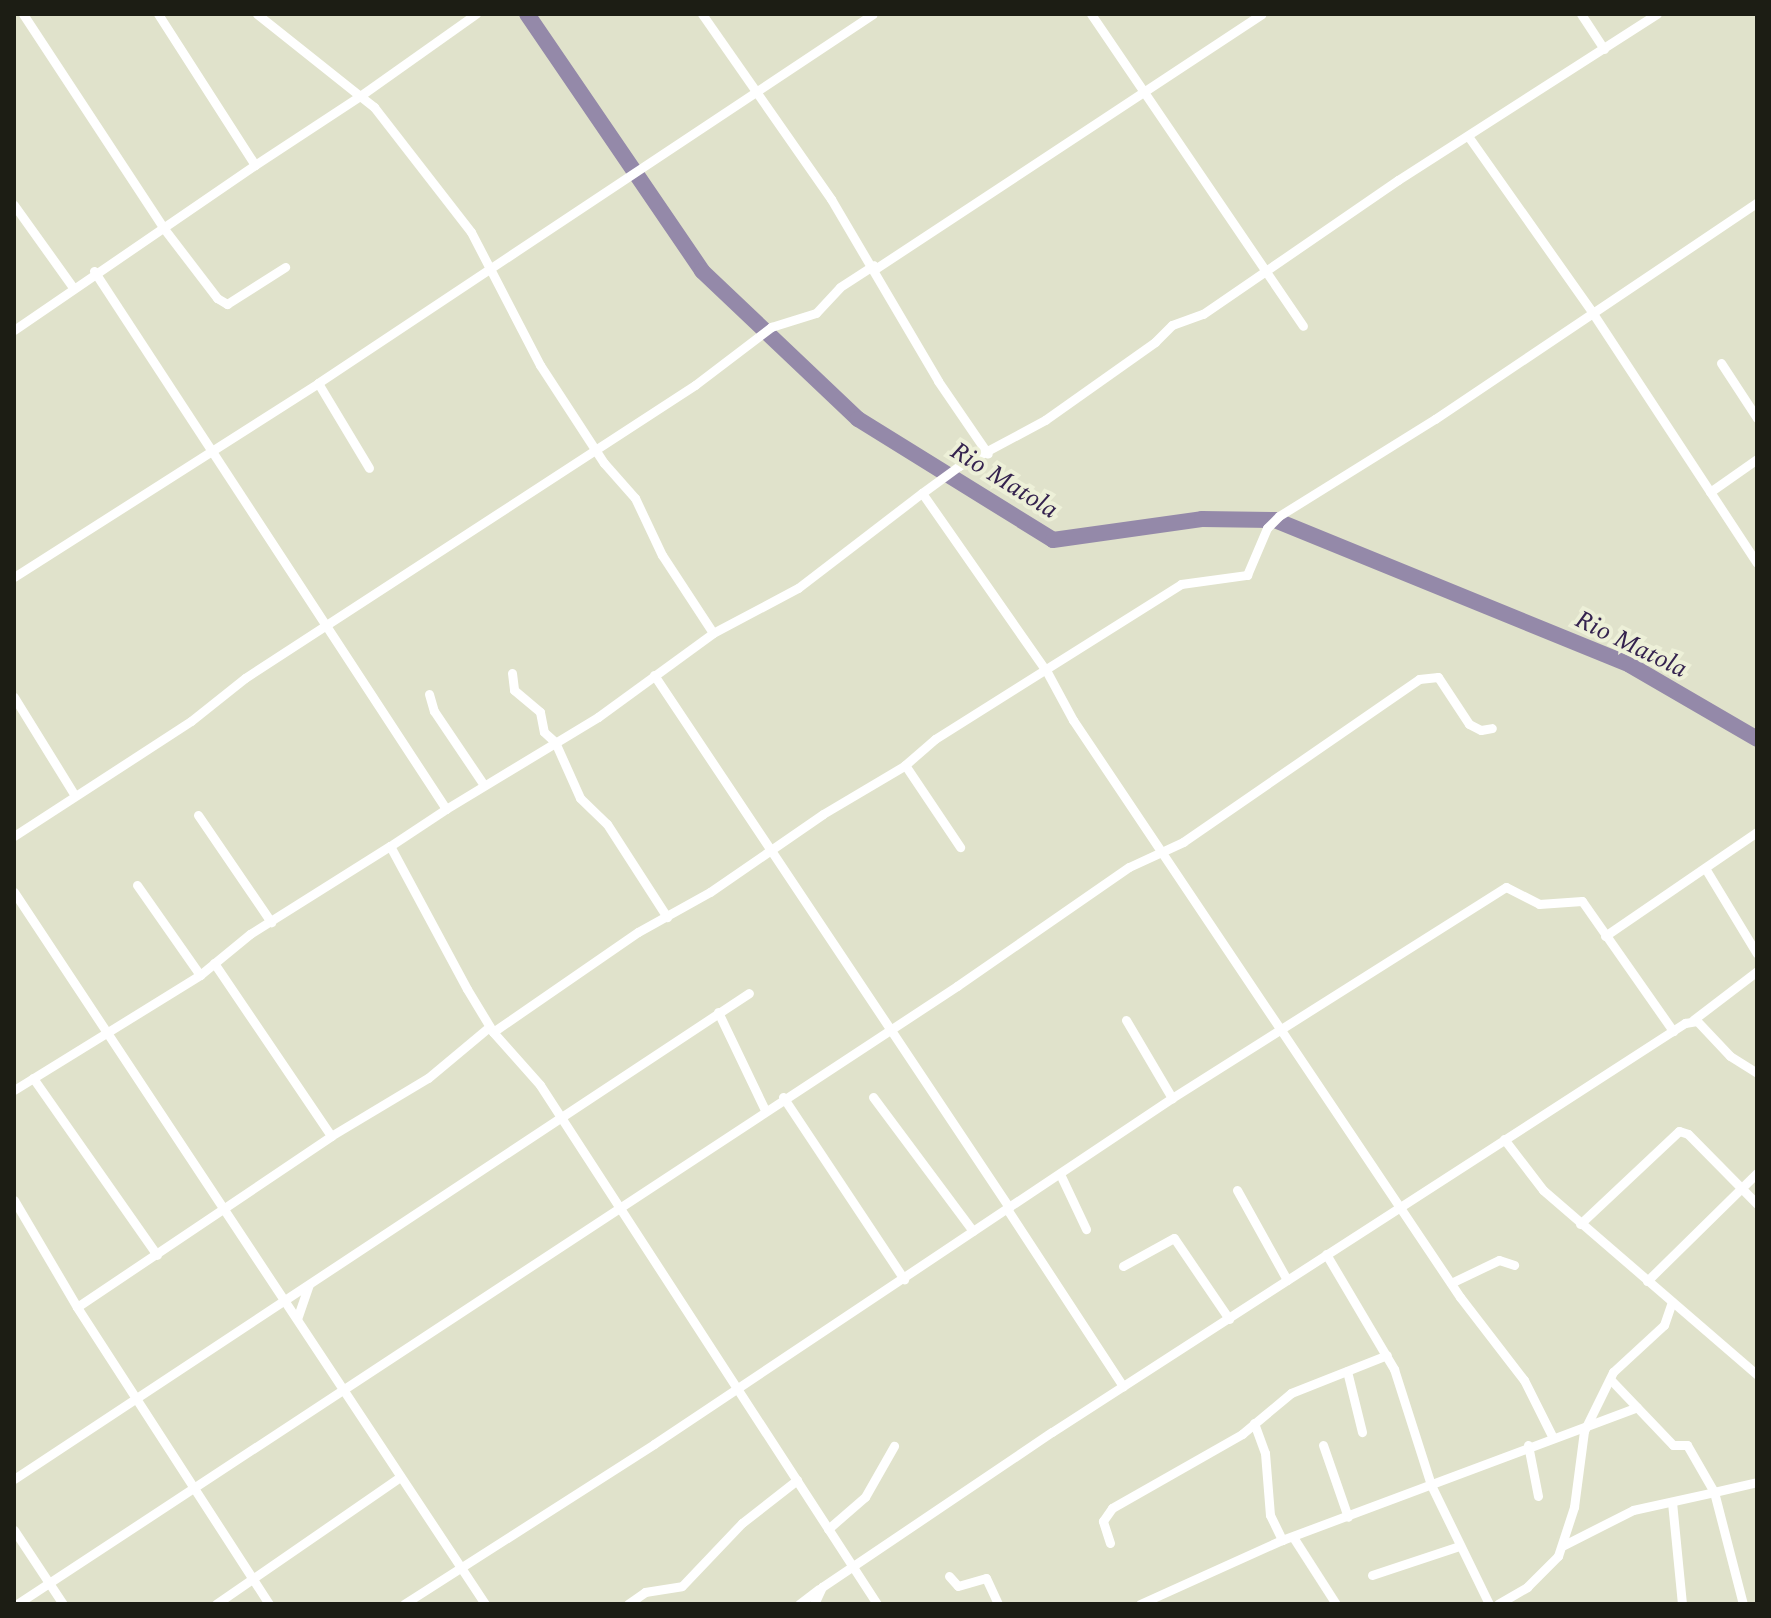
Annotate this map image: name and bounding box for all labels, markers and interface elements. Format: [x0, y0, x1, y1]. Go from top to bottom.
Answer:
water label: Rio Matola [945, 436, 1063, 526]
water label: Rio Matola [1570, 605, 1692, 685]

